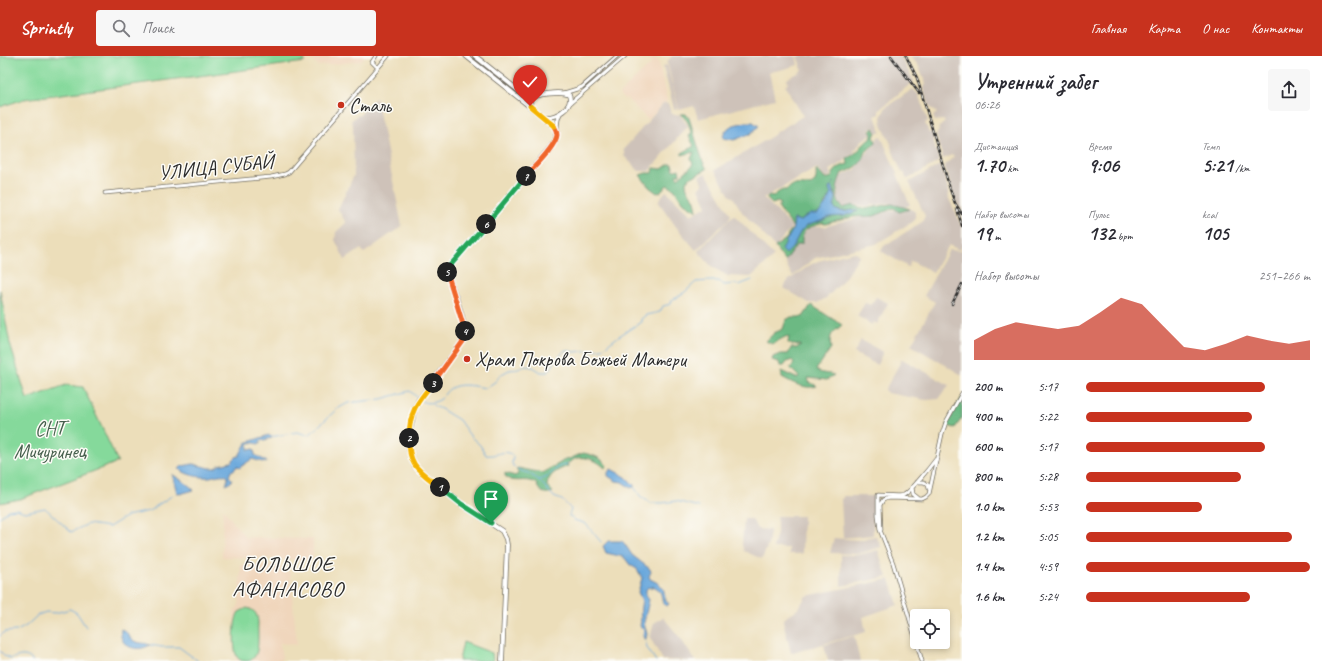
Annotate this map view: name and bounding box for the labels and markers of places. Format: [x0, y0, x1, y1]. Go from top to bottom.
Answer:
pin [513, 65, 547, 106]
place label: Сталь [349, 93, 393, 118]
marker: Сталь [336, 100, 346, 110]
pin: 7 [516, 166, 536, 186]
pin: 6 [476, 214, 496, 234]
pin: 5 [437, 262, 457, 282]
pin: 4 [455, 321, 475, 341]
place label: Храм Покрова Божьей Матери [475, 347, 688, 372]
marker: Храм Покрова Божьей Матери [462, 354, 472, 364]
pin: 3 [423, 373, 443, 393]
pin: 2 [399, 428, 419, 448]
pin: 1 [430, 477, 450, 497]
pin [474, 482, 508, 523]

